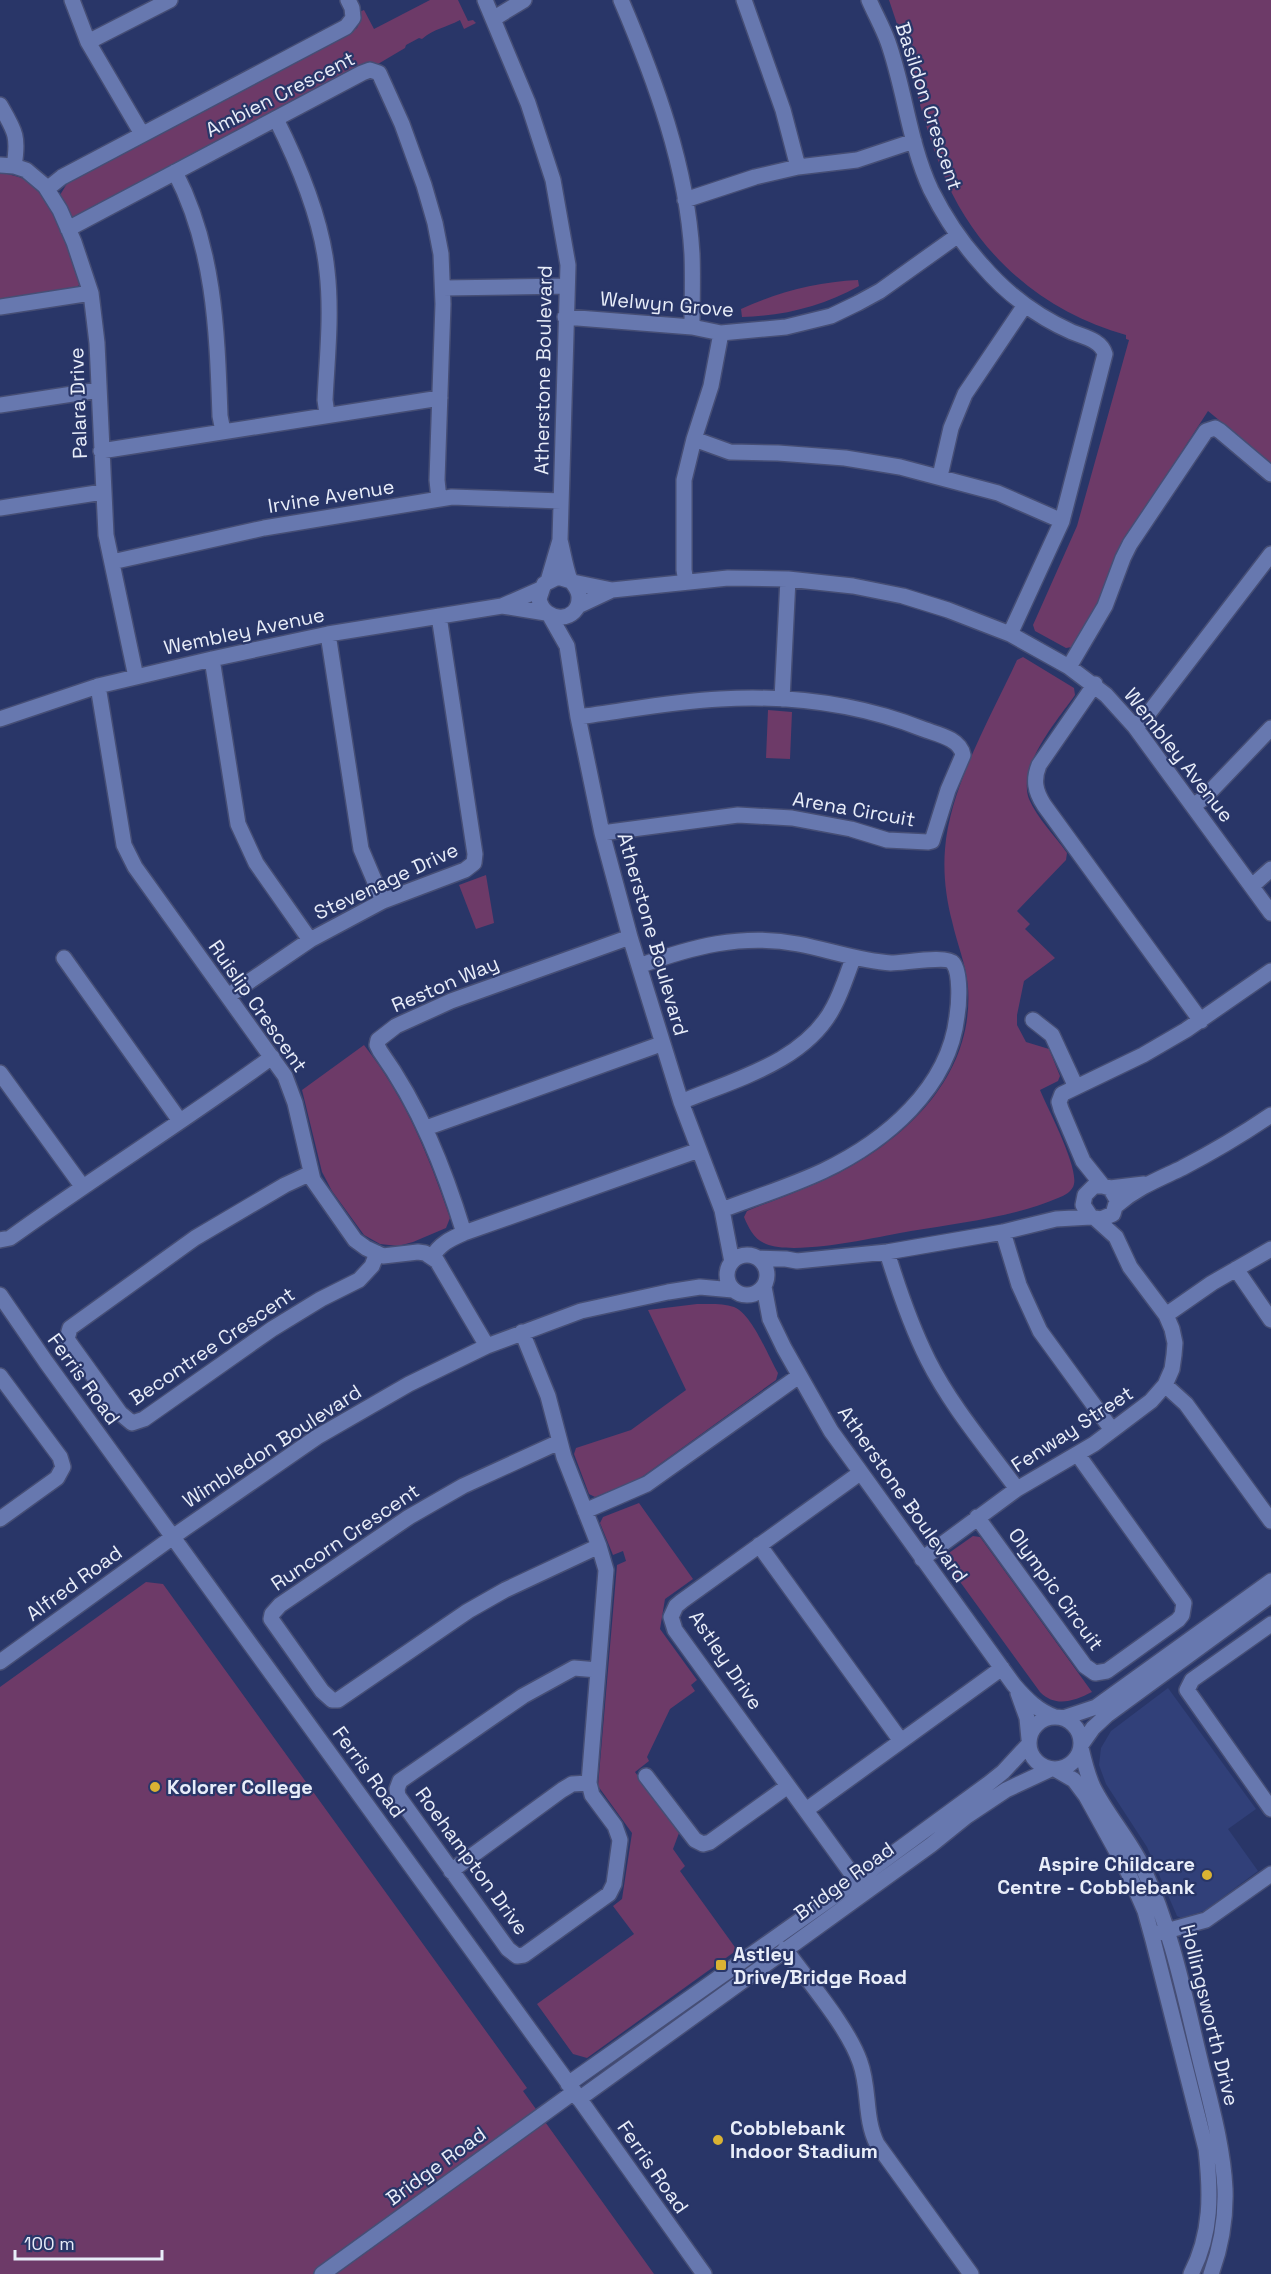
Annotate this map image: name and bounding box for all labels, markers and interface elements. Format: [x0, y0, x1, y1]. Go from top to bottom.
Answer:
street label: Basildon Crescent [890, 19, 968, 193]
street label: Ambien Crescent [201, 45, 359, 143]
street label: Atherstone Boulevard [528, 265, 558, 475]
street label: Welwyn Grove [599, 285, 735, 323]
street label: Palara Drive [63, 347, 93, 459]
street label: Irvine Avenue [266, 473, 396, 519]
street label: Wembley Avenue [161, 601, 327, 661]
street label: Wembley Avenue [1118, 683, 1240, 827]
street label: Arena Circuit [791, 785, 917, 833]
street label: Atherstone Boulevard [612, 830, 694, 1038]
street label: Stevenage Drive [310, 836, 462, 926]
street label: Ruislip Crescent [203, 935, 313, 1077]
street label: Reston Way [387, 950, 503, 1018]
street label: Becontree Crescent [124, 1281, 300, 1411]
street label: Ferris Road [42, 1328, 126, 1430]
street label: Wimbledon Boulevard [178, 1378, 366, 1514]
street label: Fenway Street [1006, 1380, 1138, 1478]
street label: Atherstone Boulevard [832, 1401, 974, 1587]
street label: Runcorn Crescent [266, 1478, 424, 1596]
street label: Olympic Circuit [1003, 1522, 1109, 1656]
street label: Alfred Road [21, 1539, 127, 1627]
street label: Astley Drive [683, 1605, 769, 1715]
street label: Ferris Road [327, 1721, 411, 1823]
place label: Kolorer College [167, 1774, 313, 1800]
marker: Kolorer College [148, 1780, 162, 1794]
street label: Roehampton Drive [410, 1782, 534, 1940]
street label: Bridge Road [789, 1836, 899, 1926]
place label: Aspire Childcare Centre - Cobblebank [997, 1851, 1195, 1900]
marker: Aspire Childcare Centre - Cobblebank [1200, 1868, 1214, 1882]
street label: Hollingsworth Drive [1175, 1922, 1245, 2108]
place label: Astley Drive/Bridge Road [733, 1941, 907, 1990]
marker: Astley Drive/Bridge Road [714, 1958, 728, 1972]
place label: Cobblebank Indoor Stadium [730, 2115, 878, 2164]
street label: Ferris Road [612, 2116, 694, 2218]
street label: Bridge Road [381, 2121, 491, 2211]
marker: Cobblebank Indoor Stadium [711, 2133, 725, 2147]
scale bar [15, 2223, 162, 2261]
text: 100 m [24, 2232, 75, 2255]

